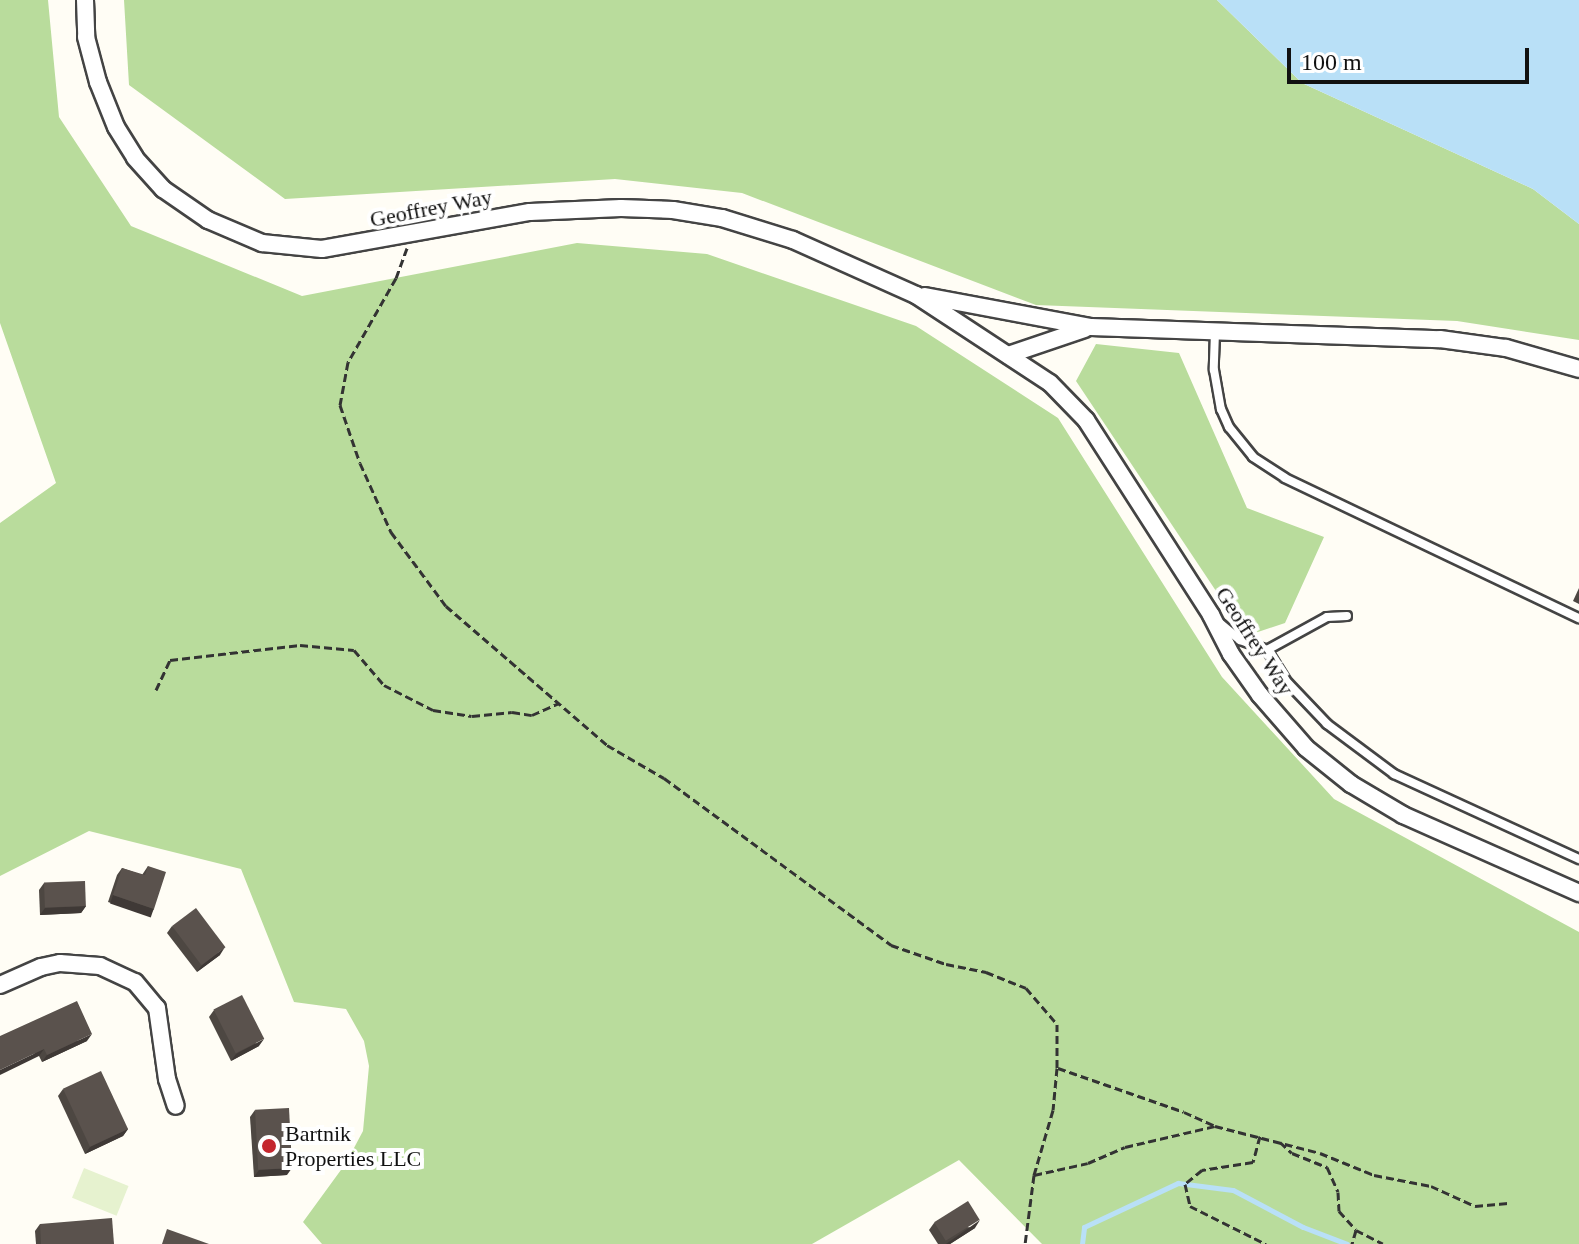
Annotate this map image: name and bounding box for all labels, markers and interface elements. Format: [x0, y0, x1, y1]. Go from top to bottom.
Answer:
scale bar [1291, 32, 1533, 82]
text: 100 m [1301, 49, 1362, 75]
street label: Geoffrey Way [367, 183, 495, 233]
street label: Geoffrey Way [1210, 582, 1300, 700]
place label: Bartnik Properties LLC [285, 1120, 421, 1172]
marker: Bartnik Properties LLC [260, 1137, 278, 1155]

